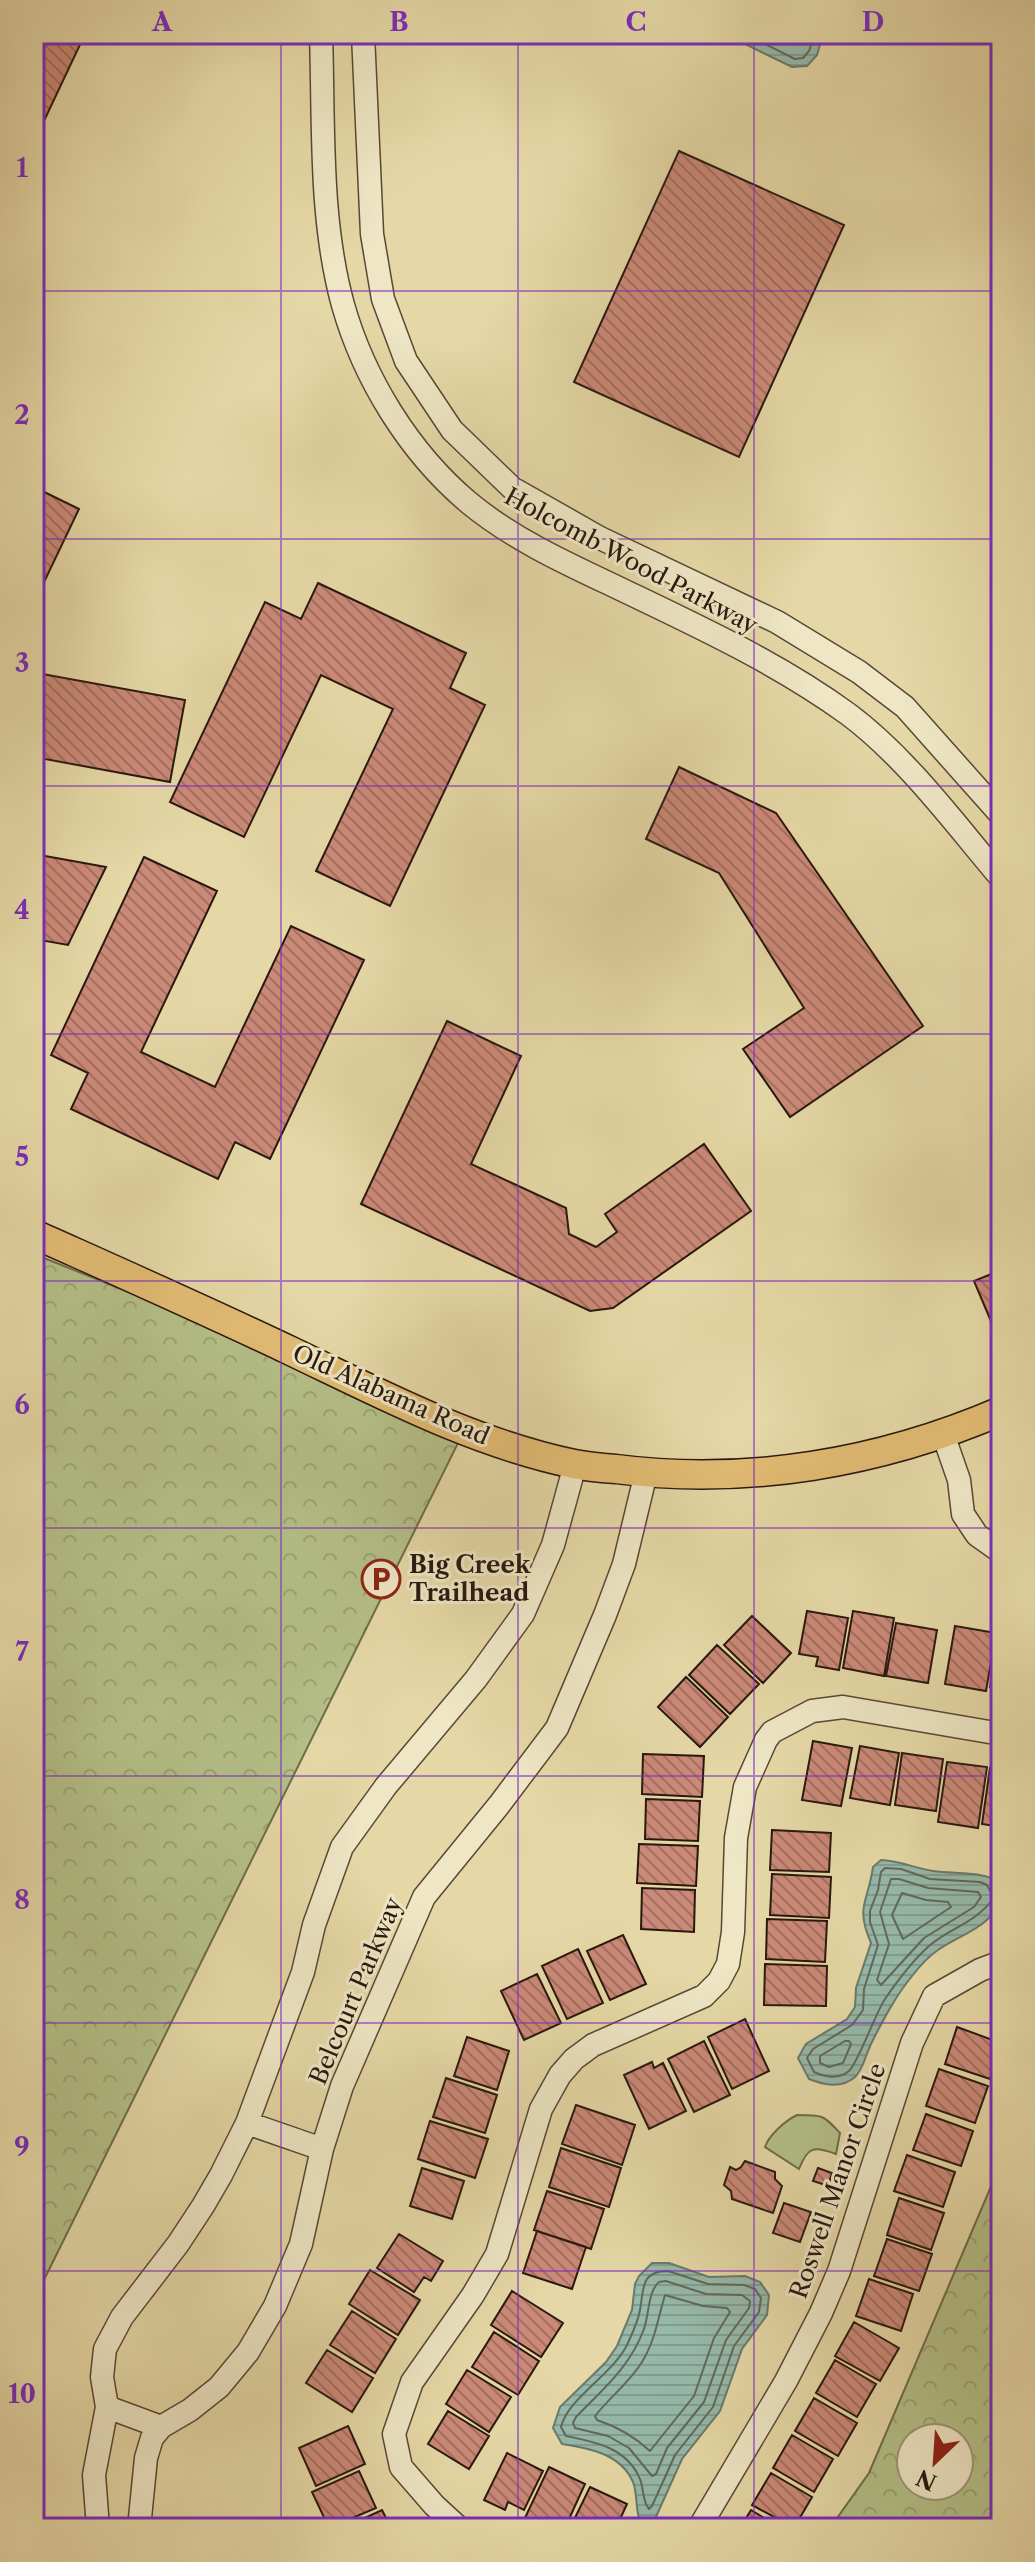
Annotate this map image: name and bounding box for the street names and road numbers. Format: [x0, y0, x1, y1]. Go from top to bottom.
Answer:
street label: Holcomb Wood Parkway [500, 481, 763, 640]
street label: Old Alabama Road [288, 1338, 494, 1451]
street label: Belcourt Parkway [303, 1892, 408, 2089]
street label: Roswell Manor Circle [784, 2059, 891, 2302]

